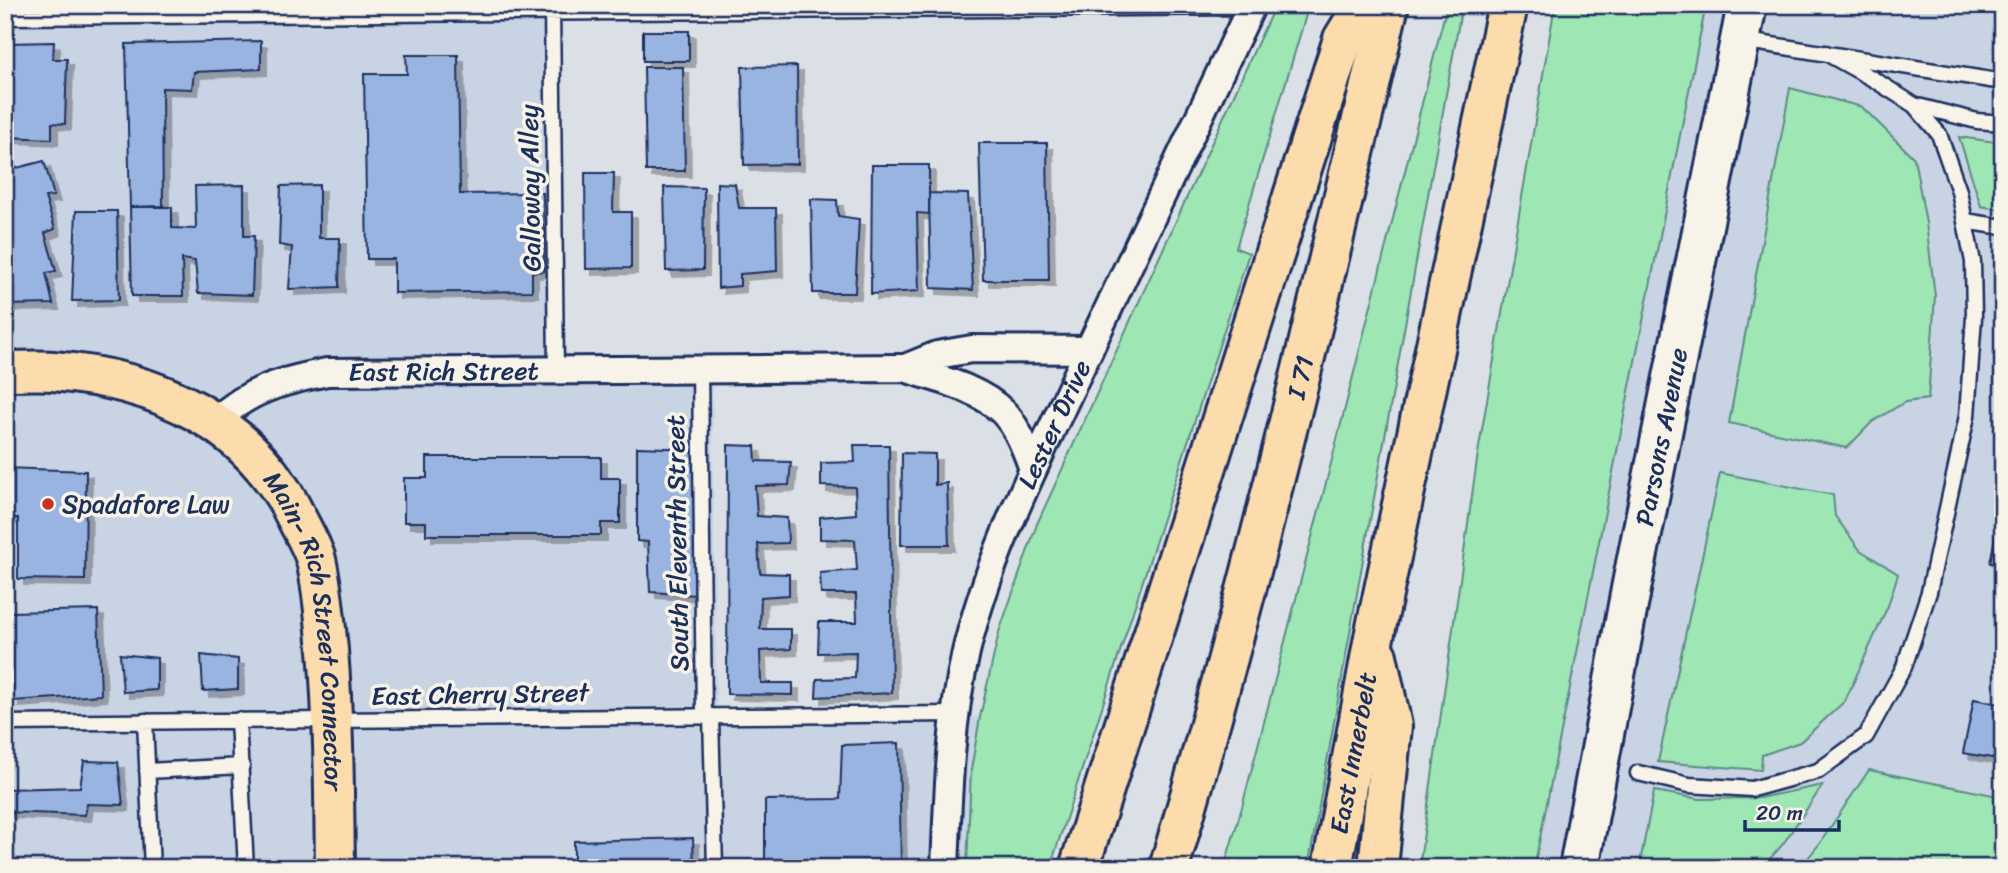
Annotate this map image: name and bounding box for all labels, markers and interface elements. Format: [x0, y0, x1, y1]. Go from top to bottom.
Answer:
street label: Galloway Alley [506, 103, 554, 272]
street label: Parsons Avenue [1621, 344, 1701, 530]
street label: East Rich Street [348, 348, 539, 395]
street label: I 71 [1272, 351, 1328, 405]
street label: Lester Drive [1004, 352, 1104, 497]
street label: South Eleventh Street [652, 414, 702, 672]
street label: Main- Rich Street Connector [251, 461, 357, 792]
place label: Spadafore Law [62, 481, 230, 527]
marker: Spadafore Law [40, 496, 56, 512]
street label: East Innerbelt [1316, 668, 1390, 838]
street label: East Cherry Street [371, 669, 591, 719]
scale bar [1745, 789, 1840, 833]
text: 20 m [1756, 794, 1803, 832]

